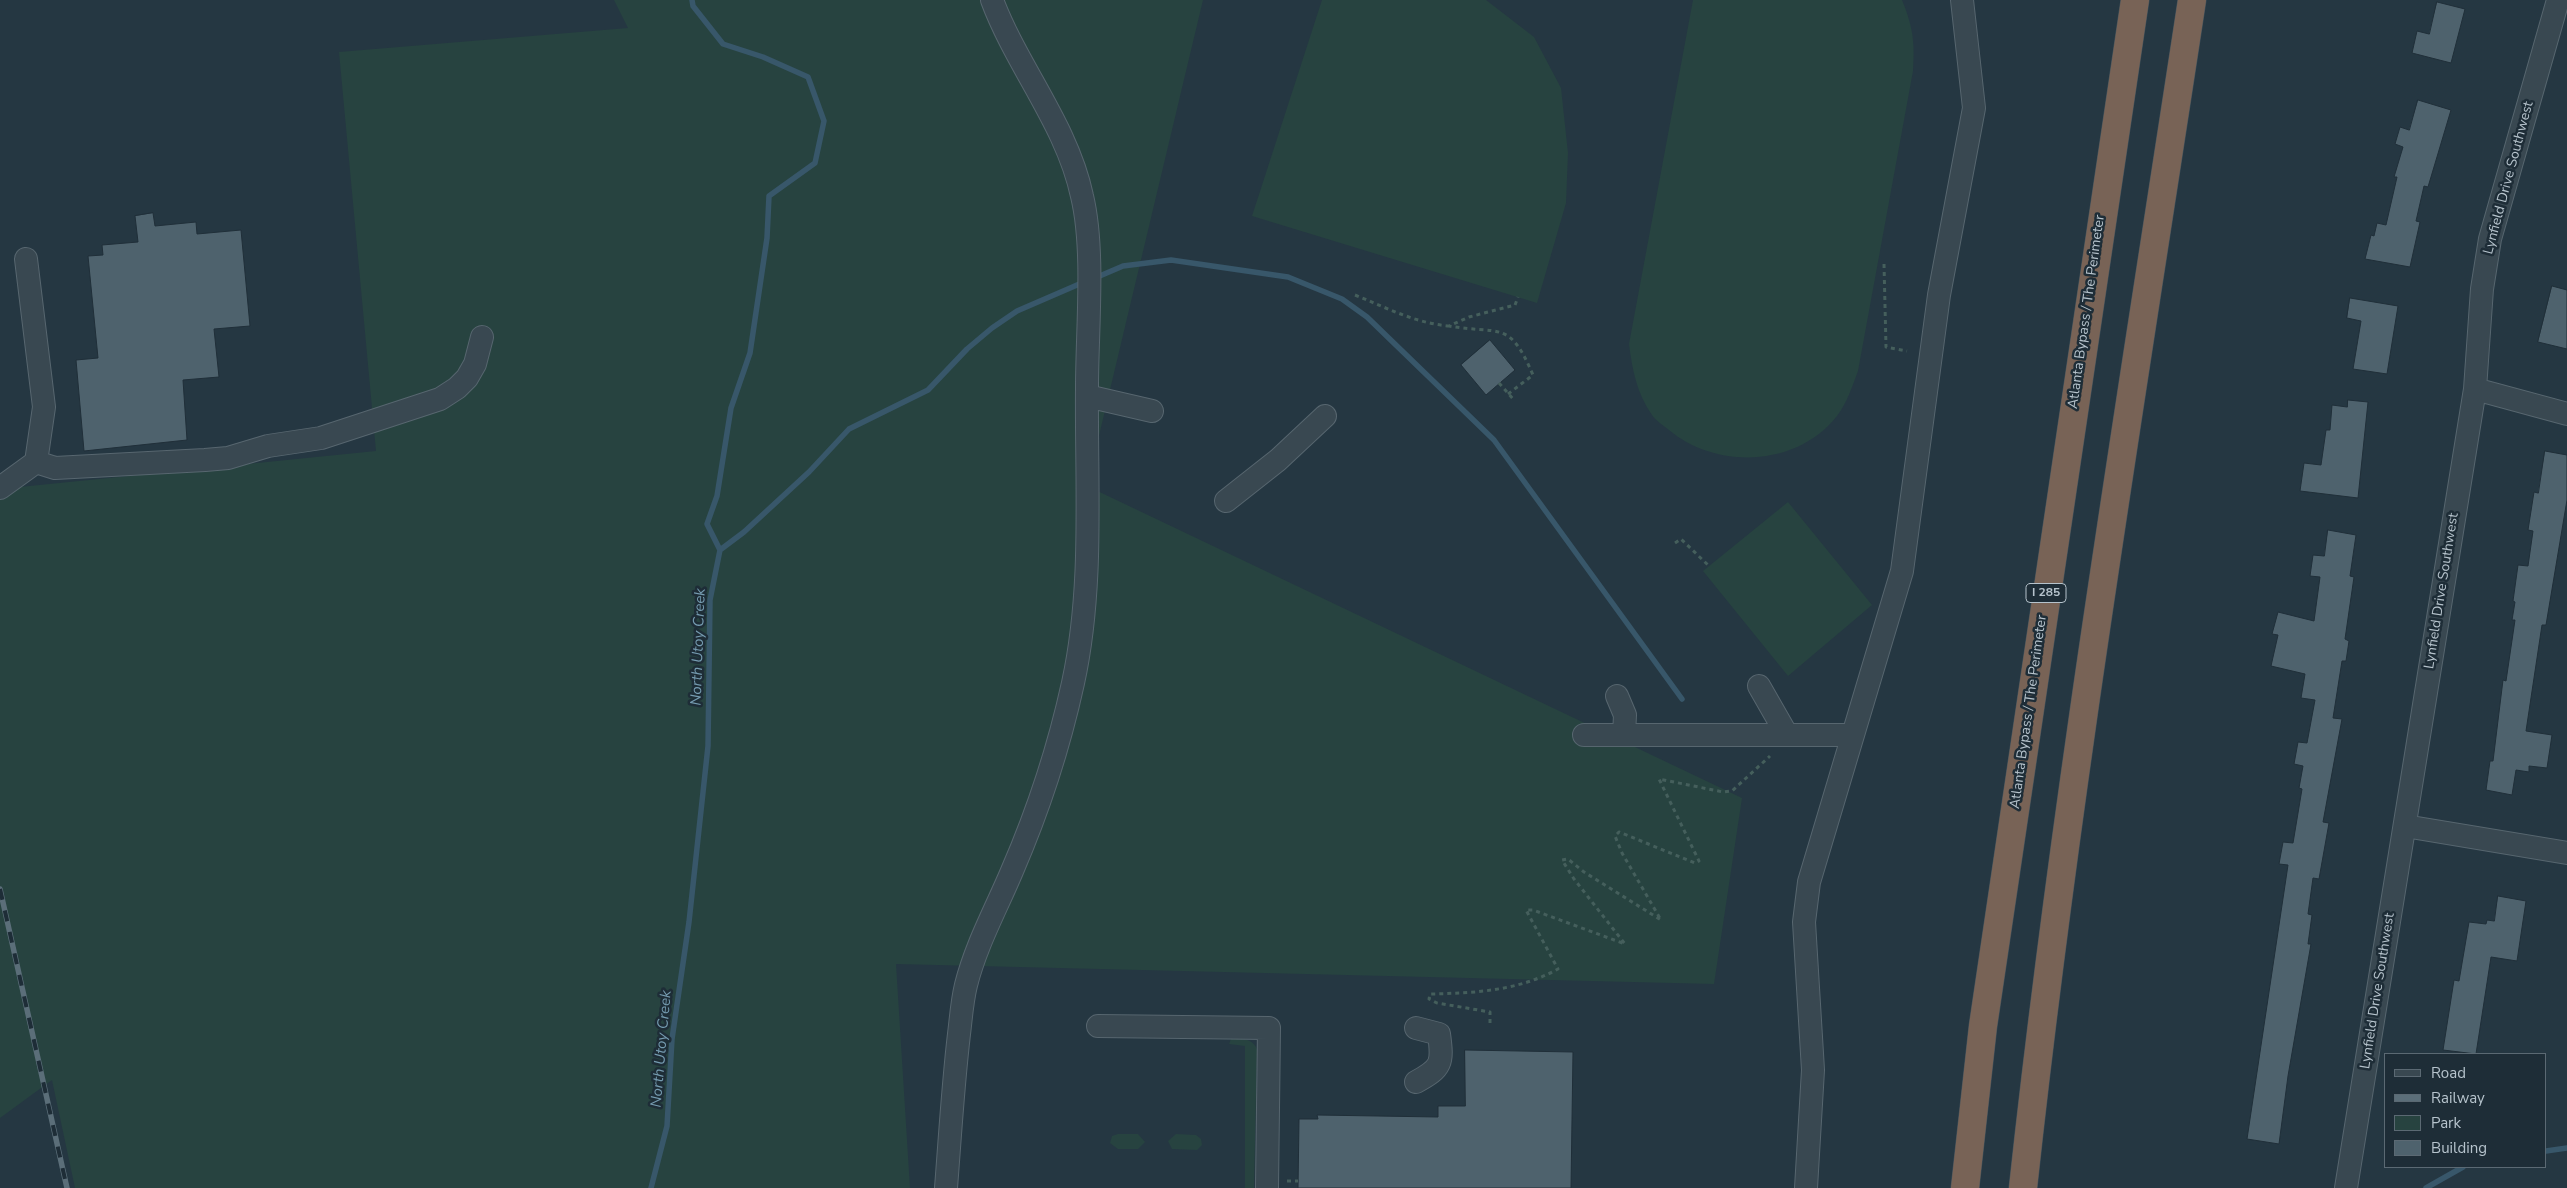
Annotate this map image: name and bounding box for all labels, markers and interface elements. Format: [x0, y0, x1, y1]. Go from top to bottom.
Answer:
street label: Lynfield Drive Southwest [2480, 100, 2538, 256]
street label: Atlanta Bypass / The Perimeter [2065, 214, 2109, 410]
street label: Lynfield Drive Southwest [2421, 512, 2463, 670]
road number: I 285 [2026, 584, 2066, 602]
water label: North Utoy Creek [688, 588, 710, 706]
street label: Atlanta Bypass / The Perimeter [2007, 614, 2051, 810]
street label: Lynfield Drive Southwest [2357, 912, 2399, 1070]
water label: North Utoy Creek [648, 990, 676, 1108]
legend [2384, 1053, 2547, 1168]
text: Road [2431, 1063, 2466, 1083]
text: Railway [2431, 1088, 2485, 1108]
text: Park [2431, 1113, 2461, 1133]
text: Building [2431, 1138, 2487, 1158]

